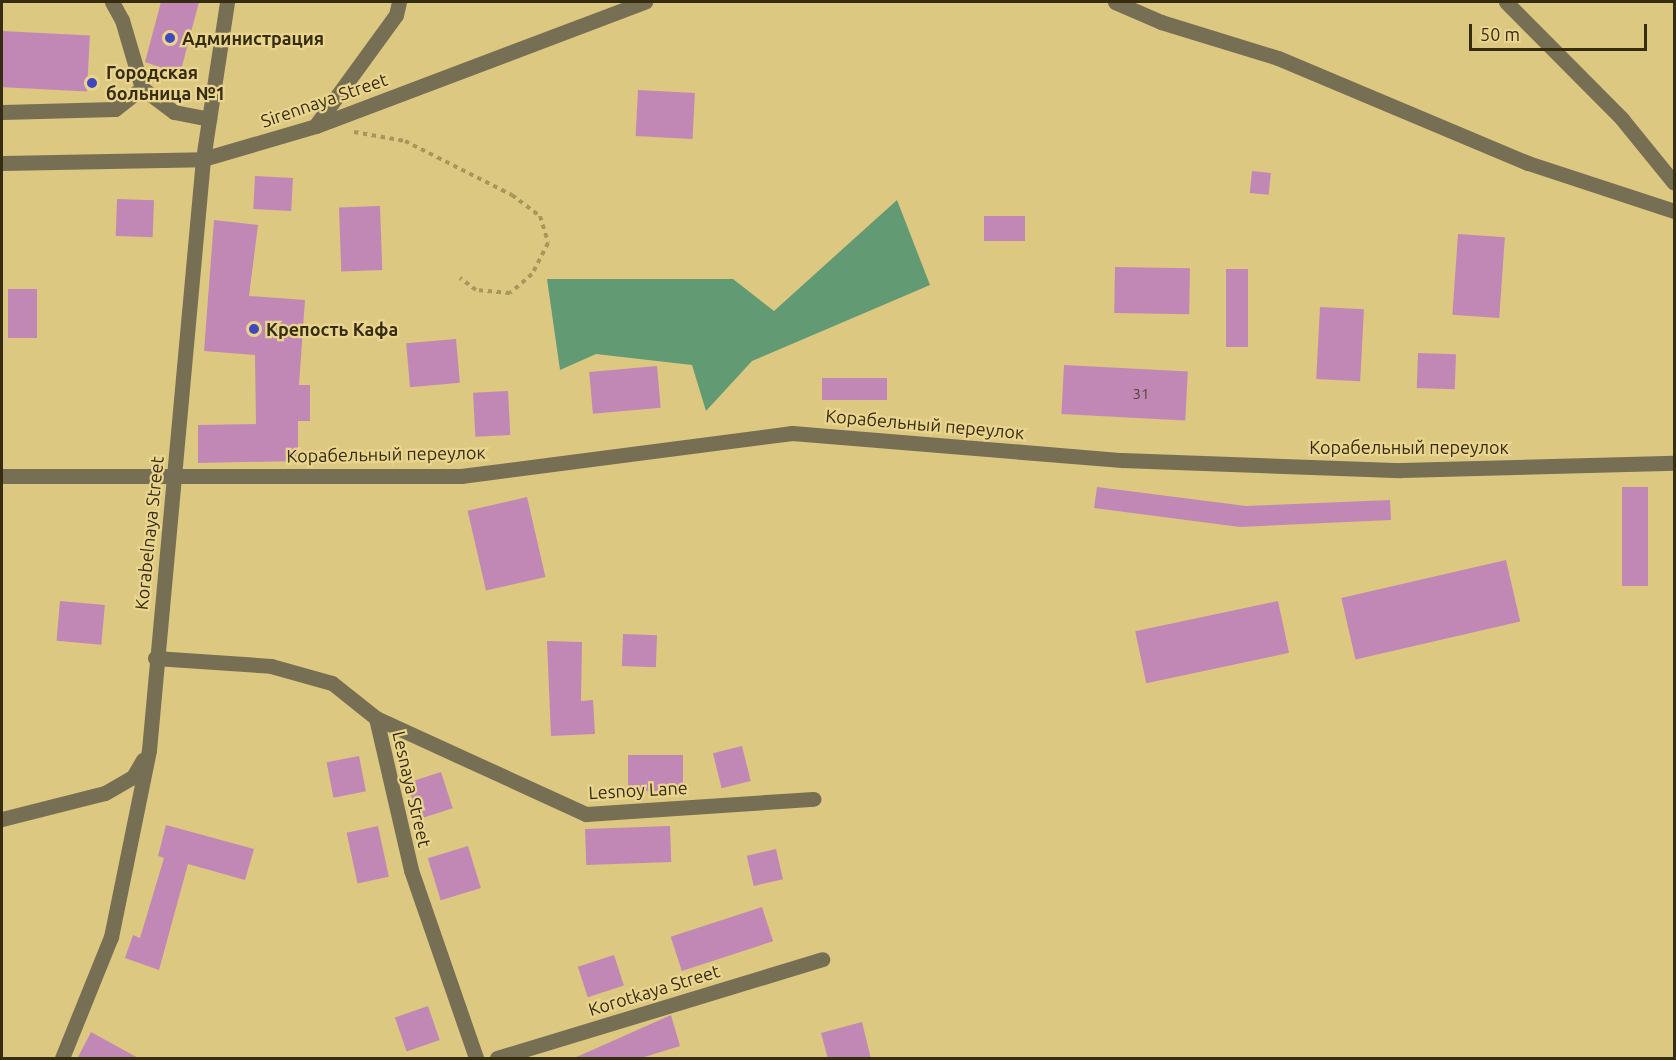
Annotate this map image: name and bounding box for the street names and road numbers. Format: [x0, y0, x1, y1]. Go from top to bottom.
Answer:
street label: Sirennaya Street [258, 68, 390, 132]
street label: Корабельный переулок [825, 405, 1025, 443]
street label: Корабельный переулок [1309, 436, 1509, 458]
street label: Корабельный переулок [286, 441, 486, 467]
street label: Korabelnaya Street [130, 455, 168, 611]
street label: Lesnaya Street [388, 729, 436, 849]
street label: Lesnoy Lane [588, 777, 688, 803]
street label: Korotkaya Street [586, 960, 722, 1020]

